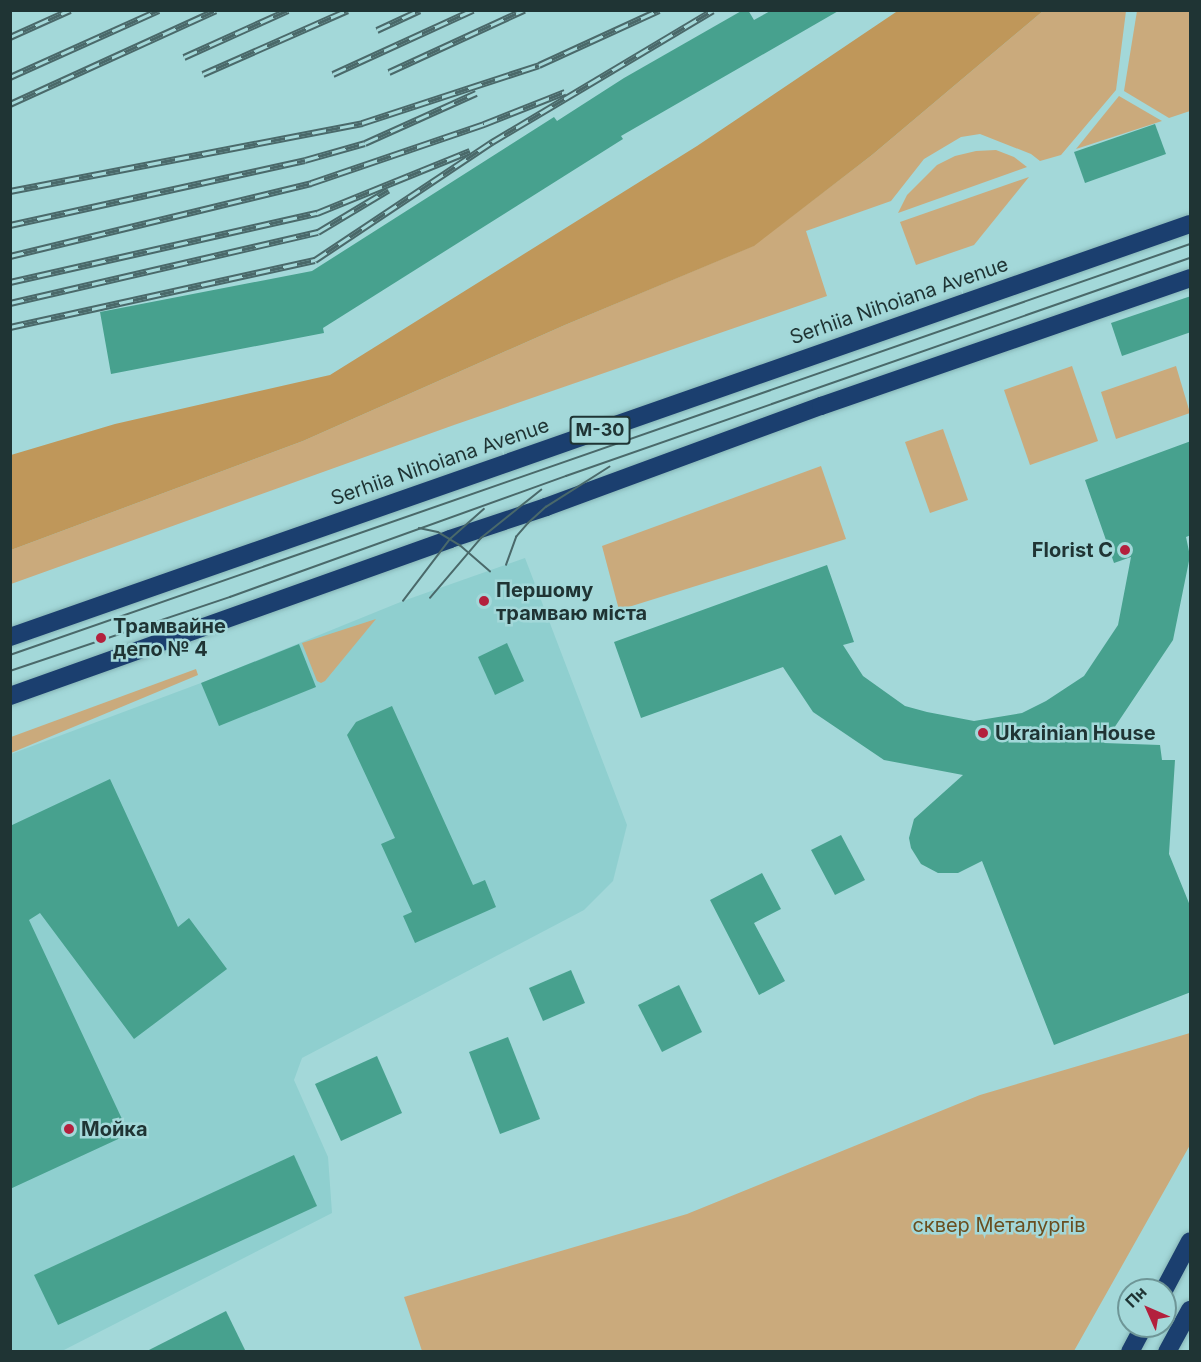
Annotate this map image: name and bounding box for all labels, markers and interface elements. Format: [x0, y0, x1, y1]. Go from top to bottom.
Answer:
street label: Serhiia Nihoiana Avenue [787, 252, 1011, 350]
street label: Serhiia Nihoiana Avenue [328, 413, 552, 511]
road number: М-30 [568, 415, 632, 445]
place label: Florist C [1032, 538, 1113, 562]
marker: Florist C [1118, 543, 1132, 557]
place label: Першому трамваю міста [496, 578, 647, 625]
marker: Першому трамваю міста [477, 594, 491, 608]
place label: Трамвайне депо № 4 [113, 614, 226, 661]
marker: Трамвайне депо № 4 [94, 631, 108, 645]
place label: Ukrainian House [995, 721, 1156, 745]
marker: Ukrainian House [976, 726, 990, 740]
place label: Мойка [81, 1117, 148, 1141]
marker: Мойка [62, 1122, 76, 1136]
park label: сквер Металургів [912, 1213, 1086, 1237]
north arrow [1117, 1278, 1177, 1338]
text: Пн [1121, 1282, 1151, 1312]

